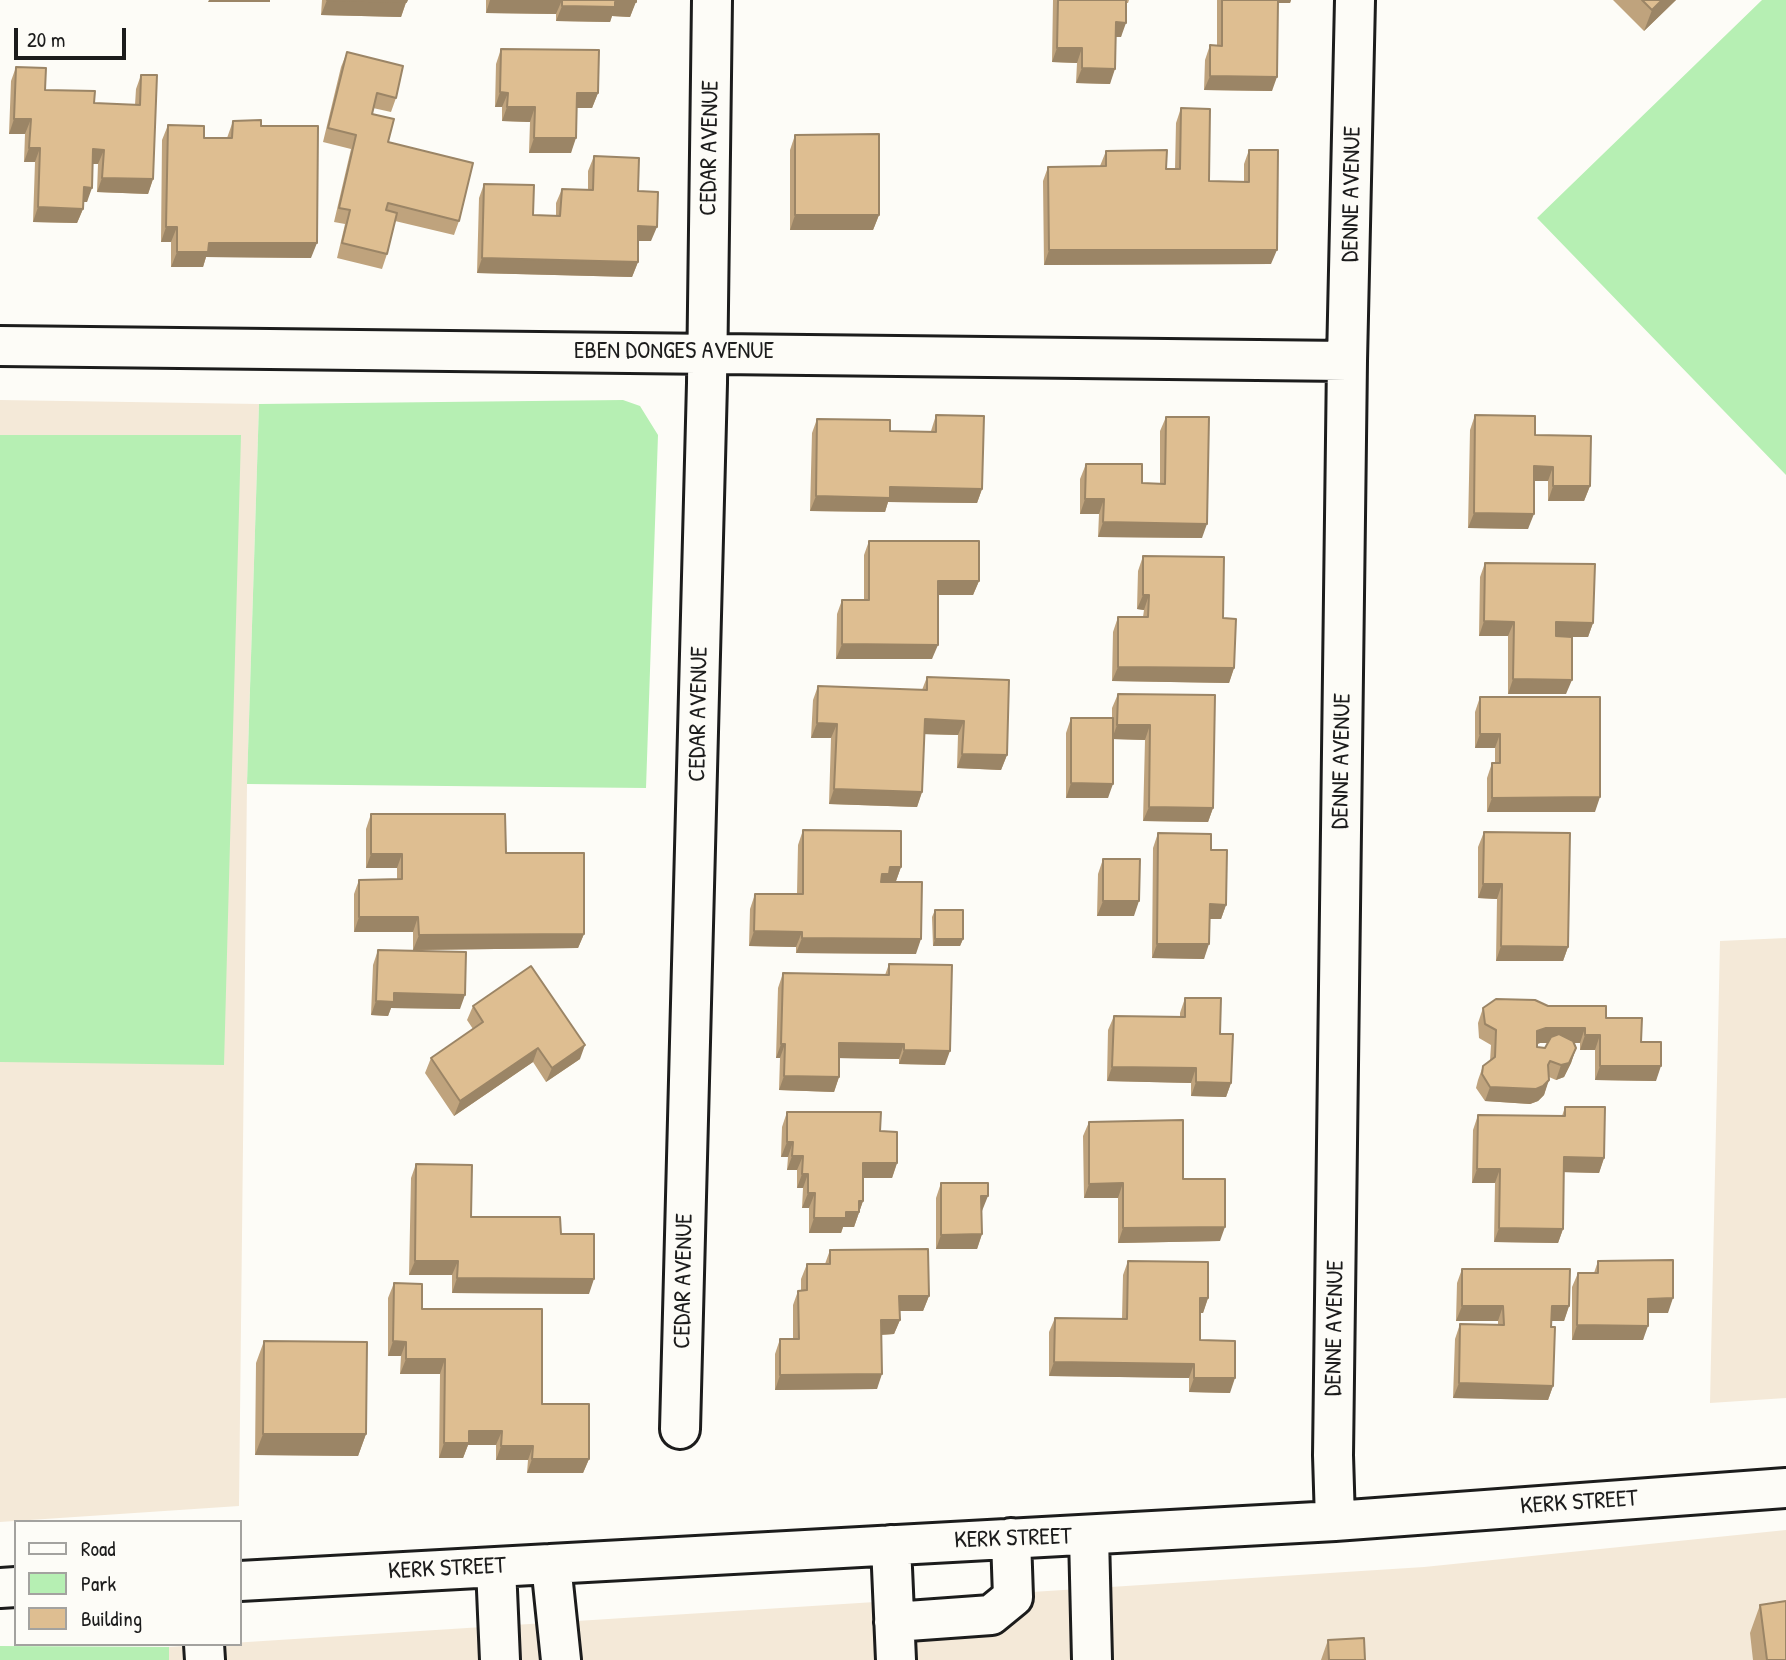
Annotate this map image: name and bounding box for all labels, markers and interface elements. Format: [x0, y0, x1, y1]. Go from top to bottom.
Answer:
scale bar [18, 14, 130, 58]
text: 20 m [27, 25, 65, 54]
street label: CEDAR AVENUE [694, 80, 726, 216]
street label: DENNE AVENUE [1336, 126, 1368, 262]
street label: EBEN DONGES AVENUE [574, 338, 774, 366]
street label: CEDAR AVENUE [683, 646, 715, 782]
street label: DENNE AVENUE [1326, 693, 1358, 829]
street label: CEDAR AVENUE [668, 1213, 700, 1349]
street label: DENNE AVENUE [1319, 1260, 1351, 1396]
street label: KERK STREET [1519, 1485, 1639, 1521]
legend [14, 1520, 242, 1646]
street label: KERK STREET [954, 1523, 1072, 1555]
text: Road [81, 1534, 115, 1563]
street label: KERK STREET [387, 1552, 507, 1586]
text: Park [81, 1569, 116, 1598]
text: Building [81, 1604, 142, 1633]

